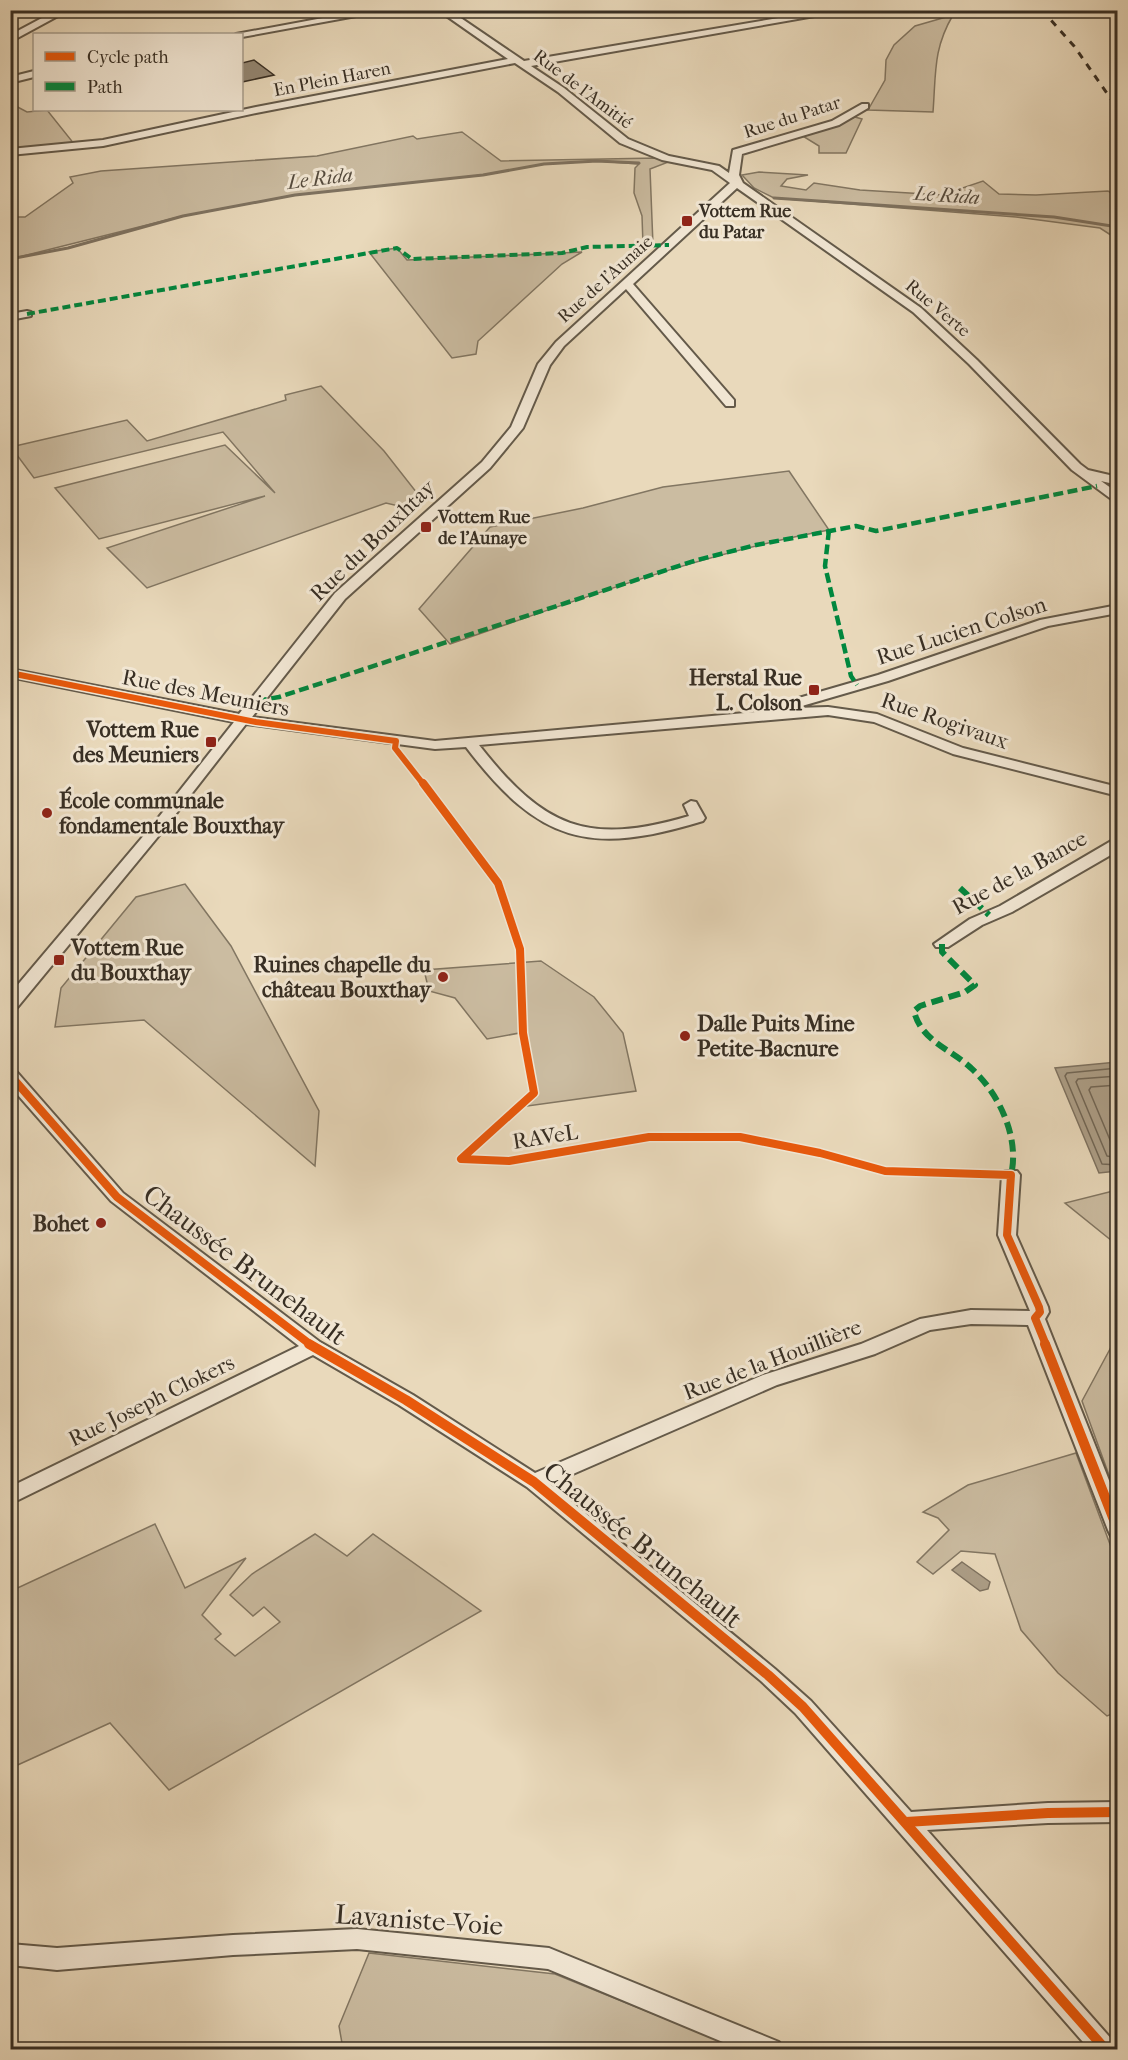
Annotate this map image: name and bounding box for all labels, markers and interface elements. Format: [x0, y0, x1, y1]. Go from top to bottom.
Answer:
legend [33, 33, 243, 111]
street label: Rue de l'Amitié [529, 45, 636, 134]
text: Cycle path [87, 47, 168, 68]
street label: En Plein Haren [272, 58, 393, 101]
text: Path [87, 77, 123, 98]
street label: Rue du Patar [741, 92, 844, 143]
water label: Le Rida [284, 163, 354, 194]
water label: Le Rida [911, 182, 980, 209]
place label: Vottem Rue du Patar [698, 201, 791, 243]
marker: Vottem Rue du Patar [680, 214, 694, 228]
street label: Rue de l'Aunaie [553, 231, 657, 328]
street label: Rue Verte [901, 275, 974, 342]
street label: Rue du Bouxhtay [305, 474, 441, 607]
place label: Vottem Rue de l'Aunaye [437, 507, 530, 549]
marker: Vottem Rue de l'Aunaye [419, 520, 433, 534]
street label: Rue Lucien Colson [873, 591, 1050, 671]
street label: Rue des Meuniers [120, 664, 292, 722]
place label: Herstal Rue L. Colson [689, 665, 802, 716]
marker: Herstal Rue L. Colson [807, 683, 821, 697]
street label: Rue Rogivaux [877, 687, 1012, 755]
place label: Vottem Rue des Meuniers [73, 717, 199, 768]
marker: Vottem Rue des Meuniers [204, 735, 218, 749]
place label: École communale fondamentale Bouxthay [58, 786, 285, 839]
marker: École communale fondamentale Bouxthay [40, 806, 54, 820]
street label: Rue de la Bance [948, 825, 1091, 921]
place label: Vottem Rue du Bouxthay [70, 935, 192, 986]
place label: Ruines chapelle du château Bouxthay [253, 952, 432, 1003]
marker: Vottem Rue du Bouxthay [52, 953, 66, 967]
marker: Ruines chapelle du château Bouxthay [436, 970, 450, 984]
place label: Dalle Puits Mine Petite-Bacnure [697, 1011, 855, 1062]
marker: Dalle Puits Mine Petite-Bacnure [678, 1029, 692, 1043]
street label: RAVeL [511, 1119, 580, 1155]
street label: Chaussée Brunehault [137, 1178, 353, 1352]
place label: Bohet [33, 1211, 90, 1237]
marker: Bohet [94, 1216, 108, 1230]
street label: Rue de la Houillière [680, 1314, 865, 1406]
street label: Rue Joseph Clokers [64, 1349, 239, 1452]
street label: Chaussée Brunehault [537, 1455, 749, 1635]
street label: Lavaniste-Voie [334, 1898, 504, 1942]

